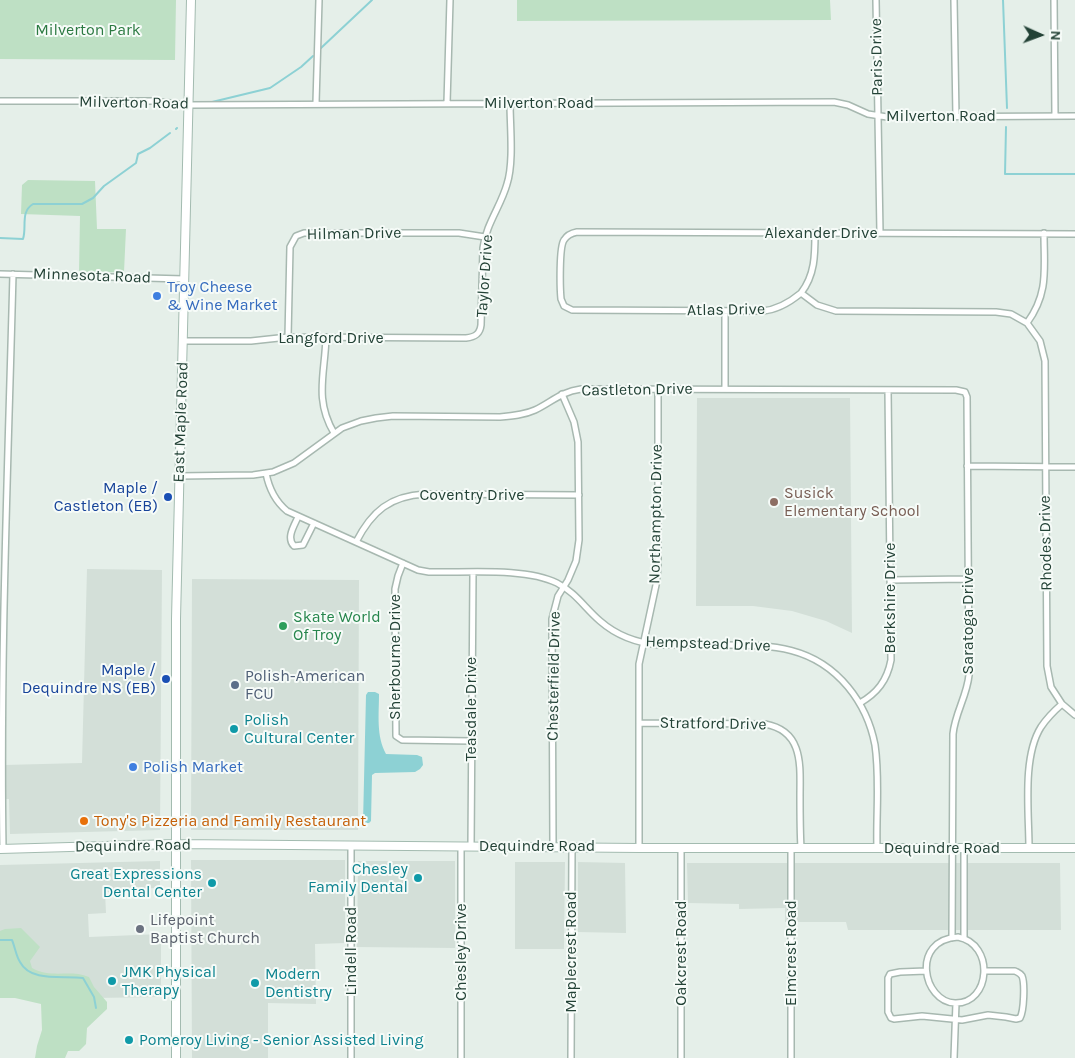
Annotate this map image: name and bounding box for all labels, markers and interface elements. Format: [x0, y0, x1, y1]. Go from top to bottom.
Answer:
north arrow [1015, 10, 1065, 60]
street label: Paris Drive [867, 18, 887, 96]
park label: Milverton Park [35, 20, 141, 40]
text: N [1047, 30, 1064, 41]
street label: Milverton Road [79, 92, 189, 114]
street label: Milverton Road [484, 93, 594, 113]
street label: Milverton Road [886, 106, 996, 126]
street label: Alexander Drive [764, 223, 878, 243]
street label: Hilman Drive [307, 224, 401, 244]
street label: Taylor Drive [473, 234, 497, 318]
street label: Minnesota Road [32, 264, 152, 288]
place label: Troy Cheese & Wine Market [167, 277, 278, 315]
marker: Troy Cheese & Wine Market [151, 290, 163, 302]
street label: Atlas Drive [687, 300, 765, 320]
street label: Langford Drive [278, 328, 384, 348]
street label: East Maple Road [169, 361, 193, 483]
street label: Castleton Drive [581, 379, 693, 401]
street label: Northampton Drive [645, 444, 667, 584]
place label: Maple / Castleton (EB) [54, 478, 158, 516]
place label: Susick Elementary School [784, 483, 920, 521]
street label: Coventry Drive [420, 485, 524, 505]
marker: Maple / Castleton (EB) [162, 491, 174, 503]
street label: Rhodes Drive [1036, 495, 1056, 591]
marker: Susick Elementary School [768, 496, 780, 508]
street label: Berkshire Drive [880, 543, 900, 653]
street label: Saratoga Drive [958, 568, 978, 674]
street label: Sherbourne Drive [385, 594, 405, 720]
place label: Skate World Of Troy [293, 607, 381, 645]
street label: Chesterfield Drive [543, 611, 565, 741]
marker: Skate World Of Troy [277, 620, 289, 632]
street label: Hempstead Drive [645, 632, 771, 656]
street label: Teasdale Drive [461, 657, 481, 761]
place label: Maple / Dequindre NS (EB) [22, 660, 156, 698]
place label: Polish-American FCU [245, 666, 365, 704]
marker: Maple / Dequindre NS (EB) [160, 673, 172, 685]
marker: Polish-American FCU [229, 679, 241, 691]
place label: Polish Cultural Center [244, 710, 354, 748]
street label: Stratford Drive [659, 713, 767, 735]
marker: Polish Cultural Center [228, 723, 240, 735]
place label: Polish Market [143, 757, 243, 777]
marker: Polish Market [127, 761, 139, 773]
place label: Tony's Pizzeria and Family Restaurant [94, 811, 366, 831]
marker: Tony's Pizzeria and Family Restaurant [78, 815, 90, 827]
street label: Dequindre Road [75, 835, 191, 857]
street label: Dequindre Road [479, 836, 595, 856]
street label: Dequindre Road [884, 838, 1000, 858]
place label: Chesley Family Dental [308, 859, 408, 897]
place label: Great Expressions Dental Center [70, 864, 202, 902]
marker: Chesley Family Dental [412, 872, 424, 884]
marker: Great Expressions Dental Center [206, 877, 218, 889]
street label: Maplecrest Road [561, 891, 581, 1013]
street label: Oakcrest Road [671, 900, 691, 1006]
street label: Elmcrest Road [781, 900, 801, 1006]
street label: Chesley Drive [451, 903, 471, 1001]
street label: Lindell Road [341, 906, 361, 996]
place label: Lifepoint Baptist Church [150, 910, 260, 948]
marker: Lifepoint Baptist Church [134, 923, 146, 935]
place label: JMK Physical Therapy [122, 962, 216, 1000]
place label: Modern Dentistry [265, 964, 332, 1002]
marker: JMK Physical Therapy [106, 975, 118, 987]
marker: Modern Dentistry [249, 977, 261, 989]
place label: Pomeroy Living - Senior Assisted Living [139, 1030, 424, 1050]
marker: Pomeroy Living - Senior Assisted Living [123, 1034, 135, 1046]

